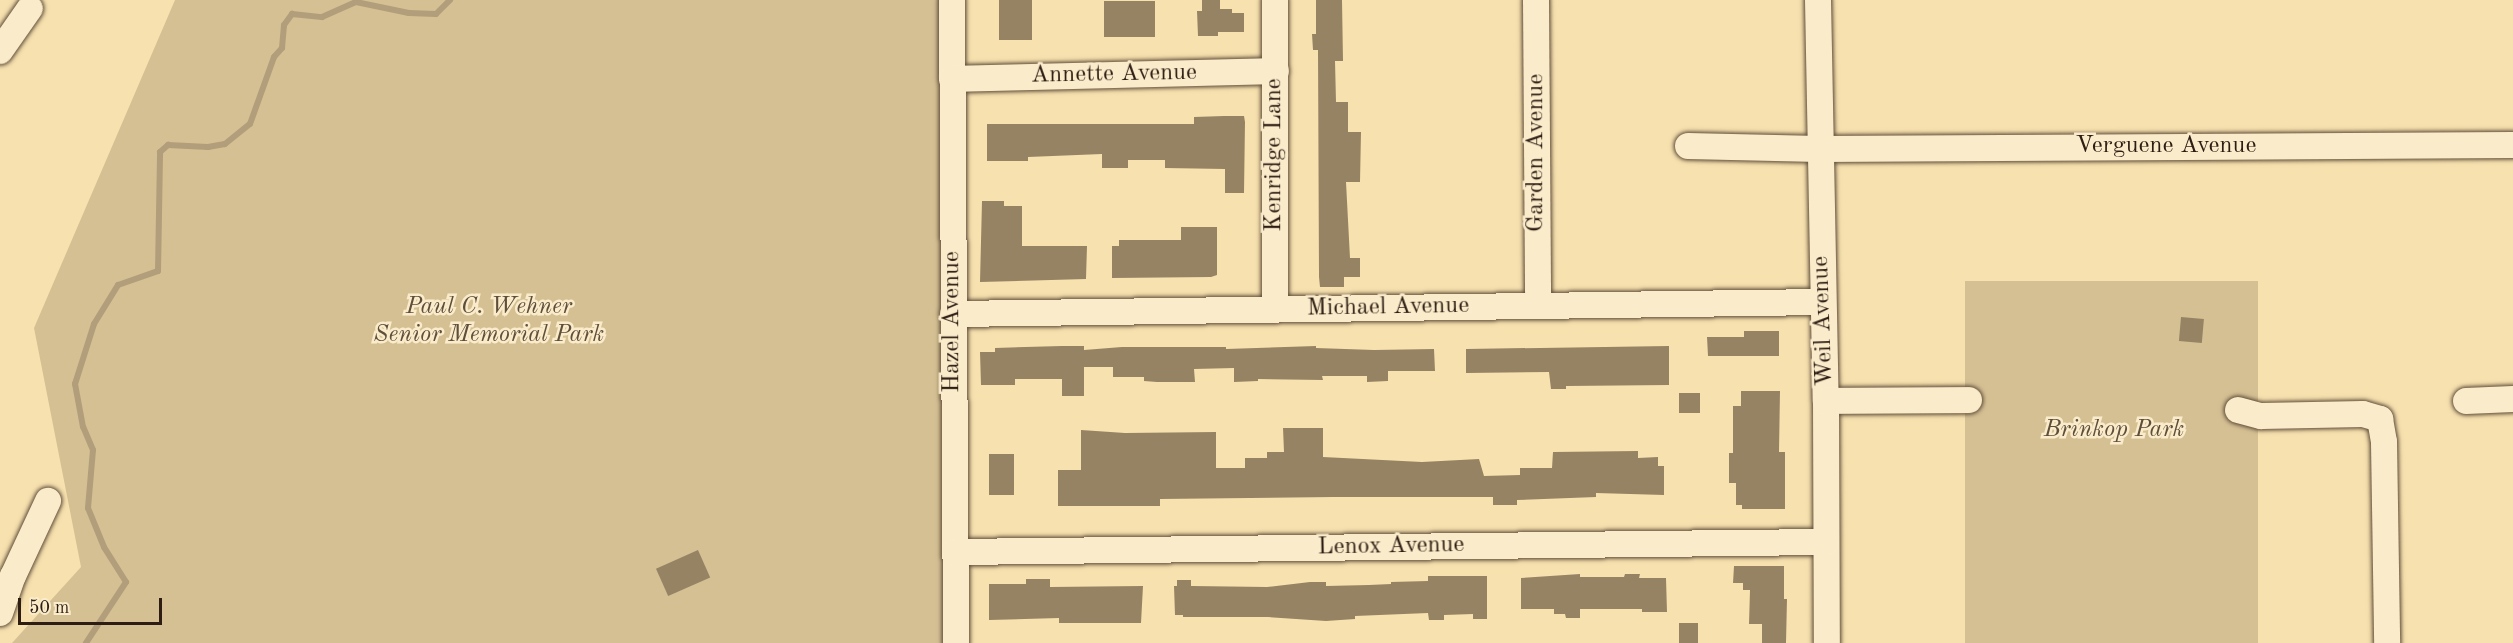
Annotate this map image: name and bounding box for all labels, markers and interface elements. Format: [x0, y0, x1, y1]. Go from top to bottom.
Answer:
street label: Annette Avenue [1031, 59, 1197, 91]
street label: Garden Avenue [1523, 74, 1551, 232]
street label: Kenridge Lane [1261, 78, 1289, 232]
street label: Verguene Avenue [2076, 133, 2256, 161]
street label: Hazel Avenue [939, 251, 967, 393]
street label: Weil Avenue [1807, 255, 1841, 387]
street label: Michael Avenue [1307, 292, 1469, 324]
park label: Paul C. Wehner Senior Memorial Park [374, 294, 604, 350]
park label: Brinkop Park [2044, 417, 2184, 445]
street label: Lenox Avenue [1317, 531, 1465, 563]
scale bar [21, 586, 165, 624]
text: 50 m [29, 599, 69, 617]

